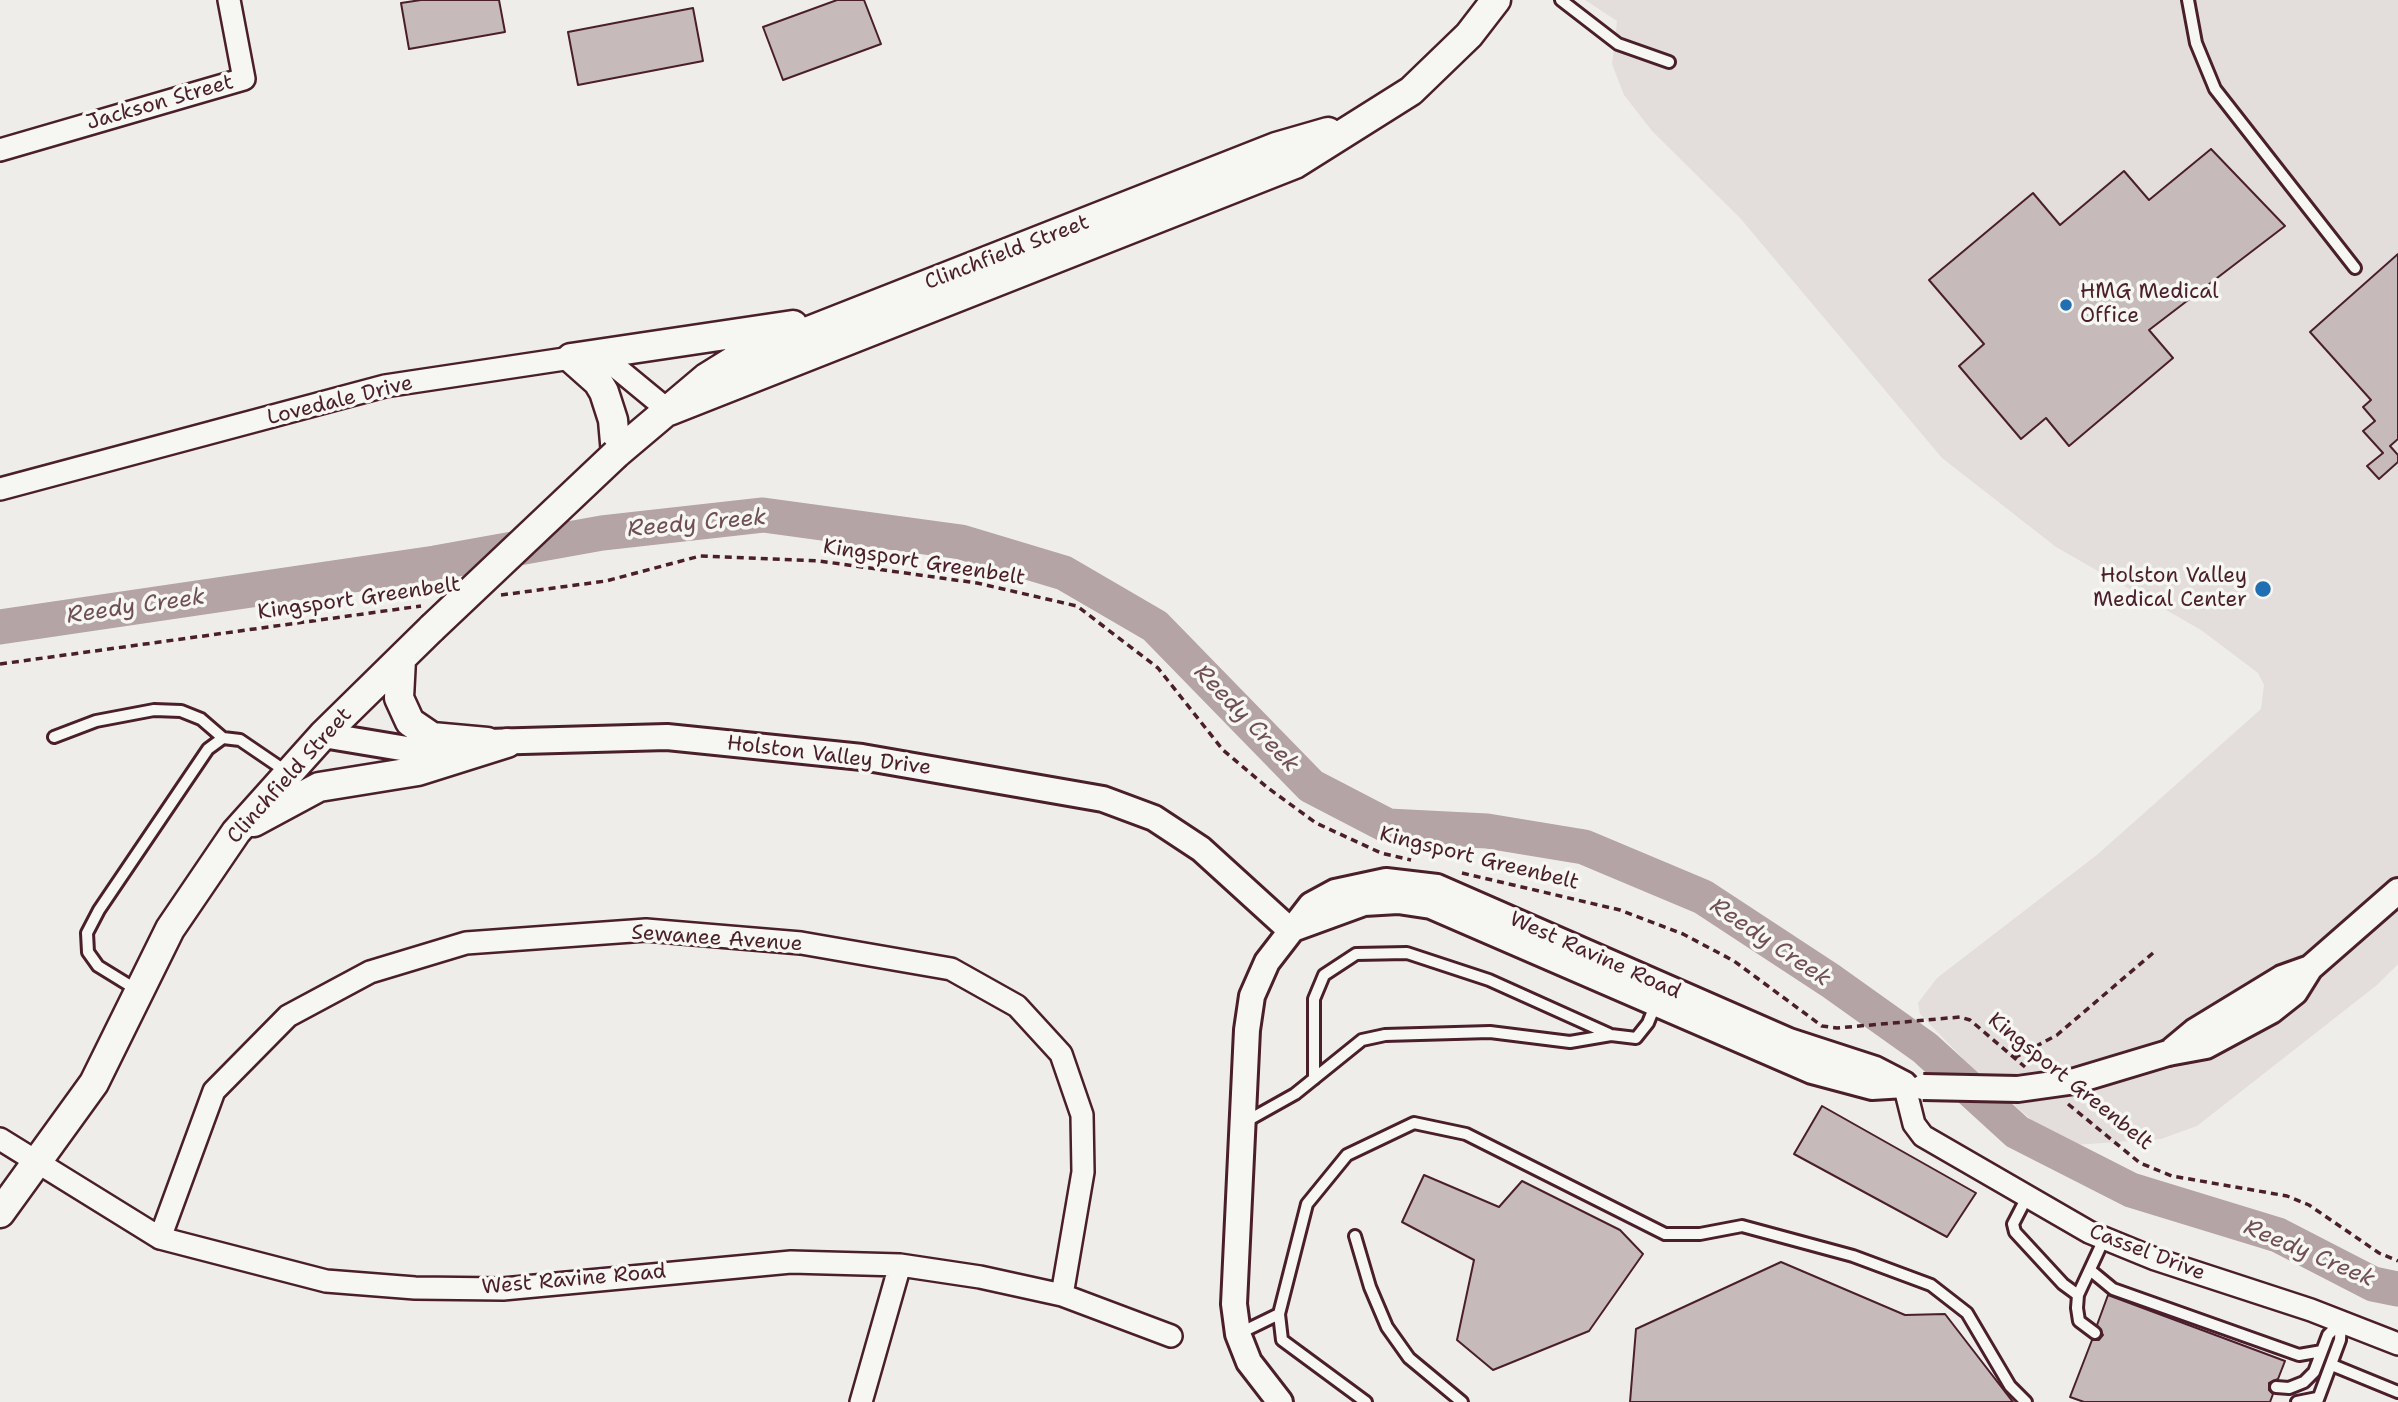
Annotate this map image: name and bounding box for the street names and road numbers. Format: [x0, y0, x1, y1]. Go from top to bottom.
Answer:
street label: Jackson Street [84, 70, 236, 136]
street label: Clinchfield Street [921, 210, 1093, 296]
street label: Lovedale Drive [265, 371, 415, 431]
street label: Kingsport Greenbelt [821, 535, 1027, 591]
street label: Kingsport Greenbelt [256, 572, 462, 626]
street label: Clinchfield Street [222, 703, 358, 849]
street label: Holston Valley Drive [725, 731, 933, 781]
street label: Kingsport Greenbelt [1377, 822, 1581, 896]
street label: West Ravine Road [1505, 907, 1685, 1005]
street label: Sewanee Avenue [631, 920, 803, 958]
street label: Kingsport Greenbelt [1983, 1008, 2157, 1156]
street label: Cassel Drive [2085, 1219, 2209, 1287]
street label: West Ravine Road [481, 1259, 667, 1301]

